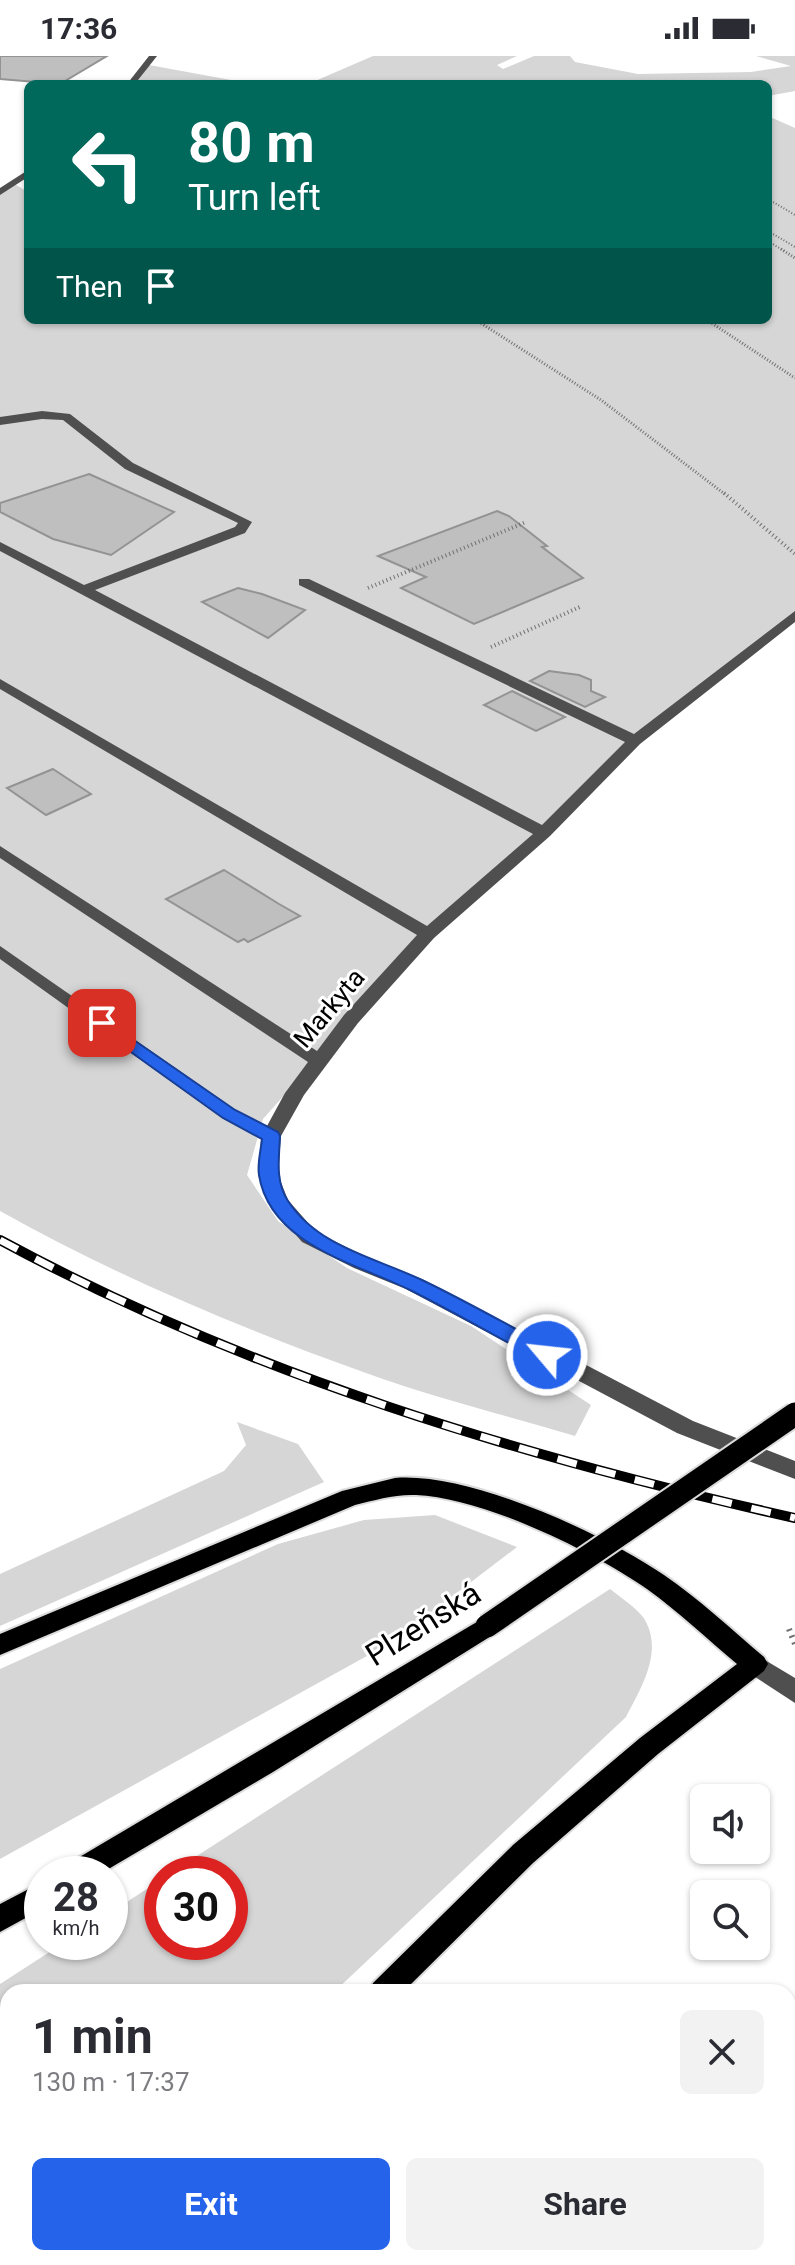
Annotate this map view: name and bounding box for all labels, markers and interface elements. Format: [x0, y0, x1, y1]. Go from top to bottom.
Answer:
text: 17:36 [40, 11, 117, 46]
text: 80 m [188, 110, 315, 176]
icon: left [56, 112, 160, 216]
text: Turn left [188, 177, 321, 219]
icon: arrive [139, 264, 183, 308]
text: Then [56, 269, 123, 304]
street label: Markyta [287, 962, 371, 1054]
pin [68, 989, 136, 1057]
icon: arrive [80, 1001, 124, 1045]
position arrow [505, 1313, 589, 1397]
street label: Plzeňská [358, 1574, 488, 1674]
map controls [690, 1784, 770, 1960]
button: sound [690, 1784, 770, 1864]
speed limit sign: 30 [144, 1856, 248, 1960]
text: 28 [53, 1874, 99, 1921]
button: search [690, 1880, 770, 1960]
text: km/h [53, 1916, 99, 1940]
text: 1 min [32, 2008, 153, 2065]
button: close [680, 2010, 764, 2094]
text: 130 m · 17:37 [32, 2067, 190, 2097]
button: Exit [32, 2158, 390, 2250]
button: Share [406, 2158, 764, 2250]

